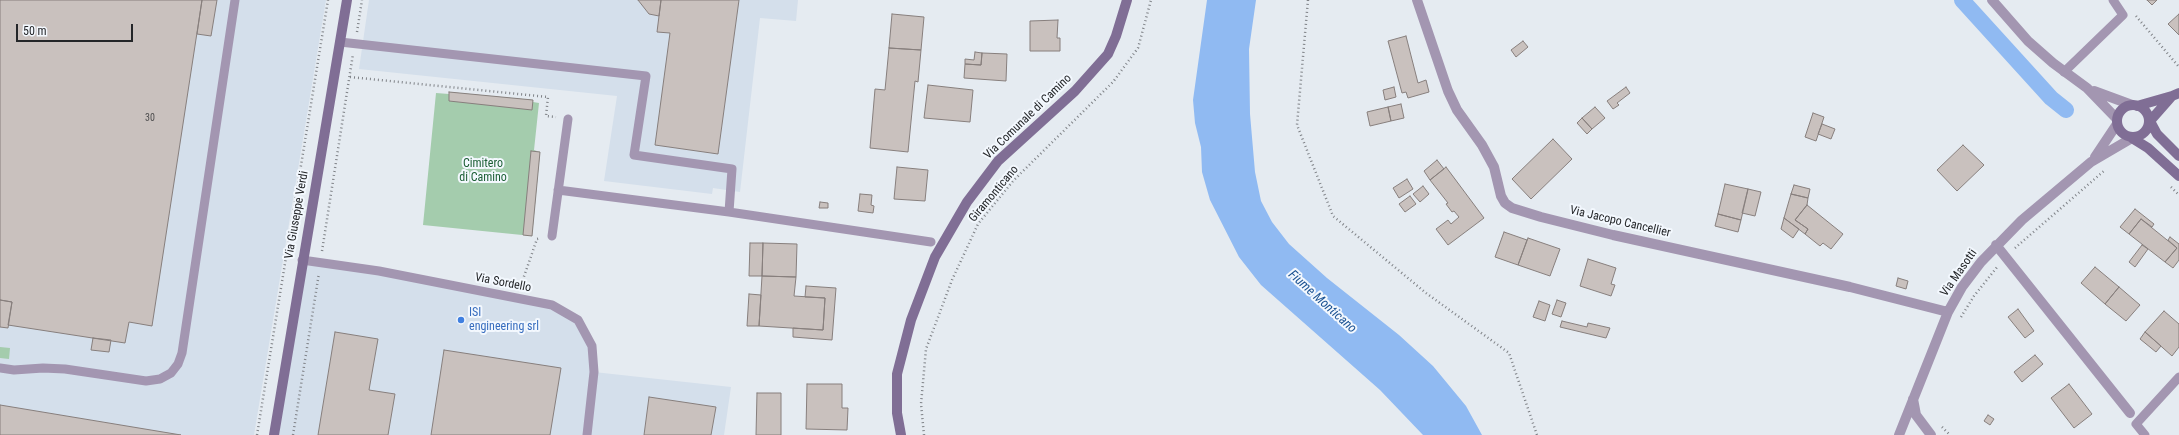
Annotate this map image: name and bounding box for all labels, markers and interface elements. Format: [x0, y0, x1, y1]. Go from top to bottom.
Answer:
scale bar [18, 16, 135, 42]
text: 50 m [23, 24, 47, 38]
street label: Via Comunale di Camino [981, 72, 1075, 162]
house number: 30 [145, 112, 155, 124]
park label: Cimitero di Camino [459, 157, 507, 185]
street label: Giramonticano [966, 163, 1022, 225]
street label: Via Giuseppe Verdi [282, 170, 312, 260]
street label: Via Jacopo Cancellier [1568, 203, 1672, 241]
street label: Via Masotti [1938, 247, 1980, 299]
water label: Fiume Monticano [1285, 267, 1359, 337]
street label: Via Sordello [474, 271, 532, 295]
place label: ISI engineering srl [469, 306, 539, 334]
marker: ISI engineering srl [456, 315, 466, 325]

